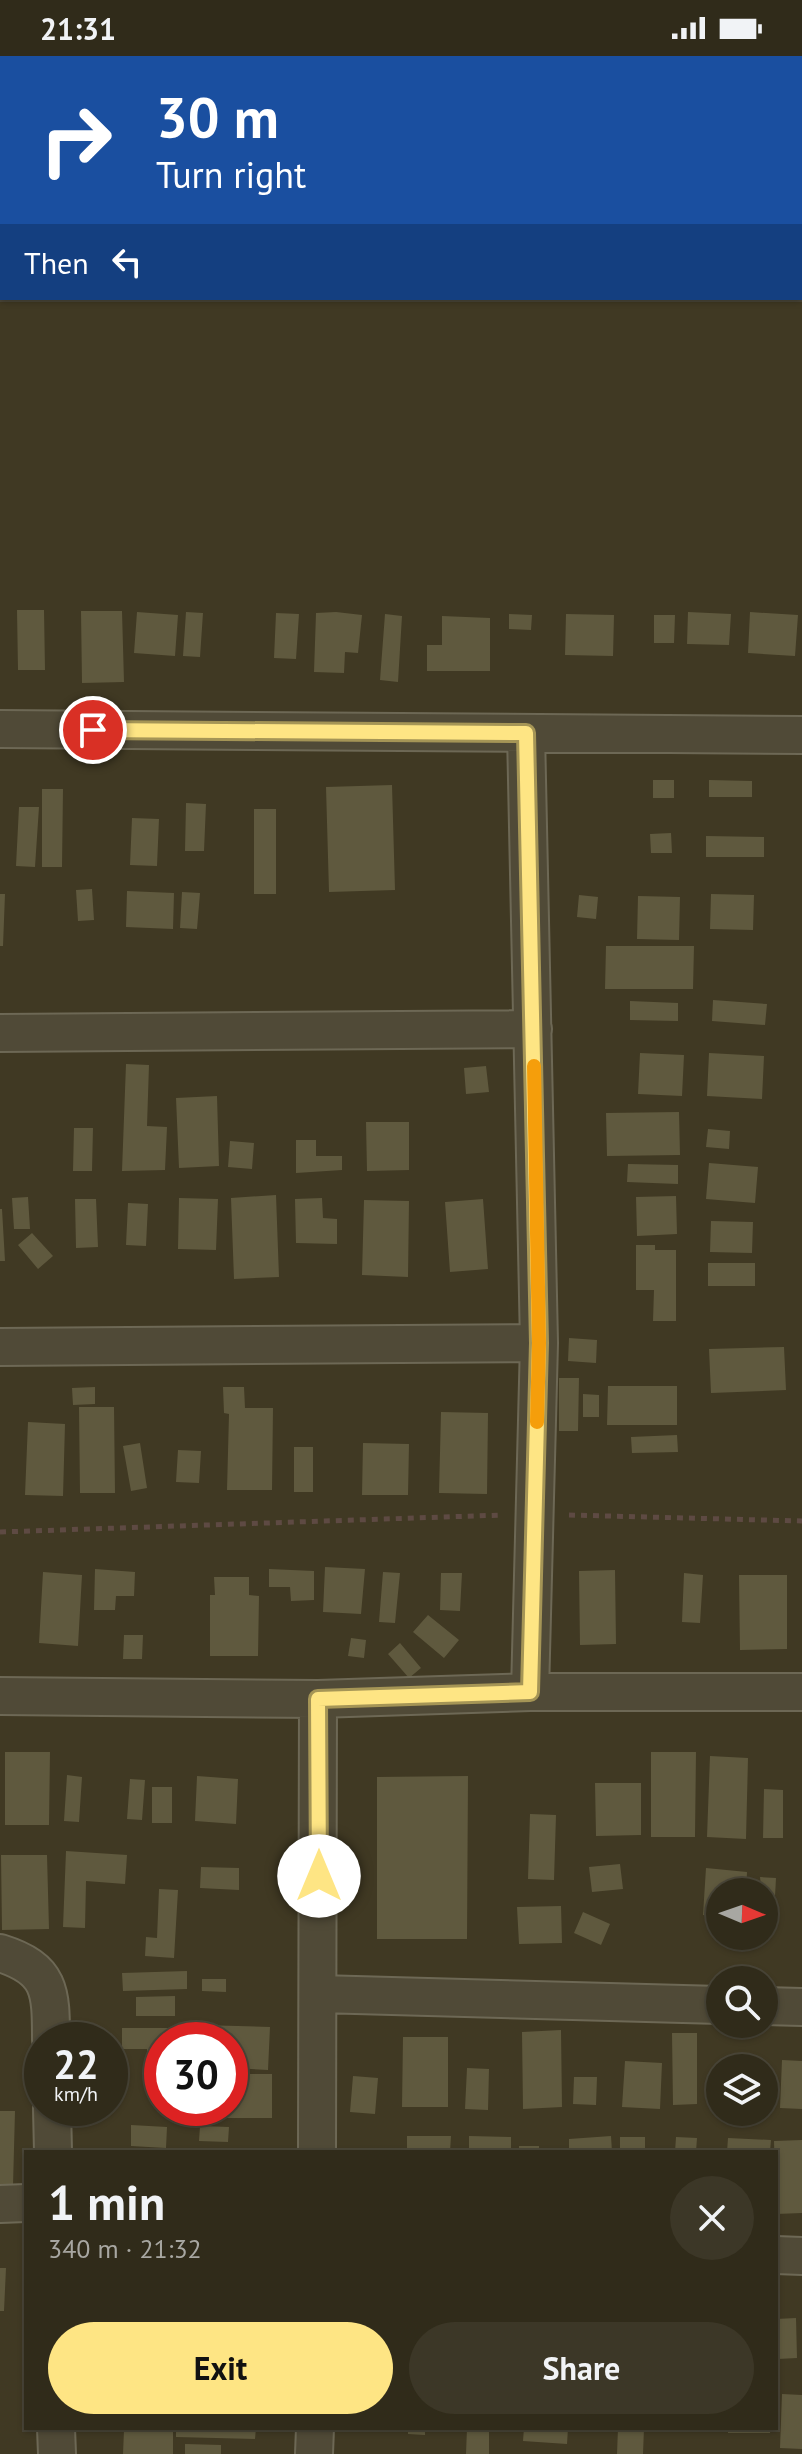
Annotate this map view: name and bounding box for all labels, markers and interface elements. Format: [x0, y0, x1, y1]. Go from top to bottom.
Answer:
text: 21:31 [40, 9, 116, 48]
text: 30 m [156, 81, 279, 153]
icon: right [24, 88, 128, 192]
text: Turn right [156, 151, 306, 198]
icon: left [105, 240, 149, 284]
text: Then [24, 243, 89, 282]
pin [59, 696, 127, 764]
icon: arrive [71, 708, 115, 752]
position arrow [277, 1834, 361, 1918]
north arrow [706, 1878, 778, 1950]
map controls [706, 1878, 778, 2126]
button: search [706, 1966, 778, 2038]
speed limit sign: 30 [144, 2022, 248, 2126]
text: 22 [53, 2038, 99, 2090]
button: layers [706, 2054, 778, 2126]
text: km/h [54, 2081, 98, 2107]
text: 1 min [48, 2171, 165, 2233]
button: close [670, 2176, 754, 2260]
text: 340 m · 21:32 [48, 2232, 202, 2265]
button: Exit [48, 2322, 393, 2414]
button: Share [409, 2322, 754, 2414]

